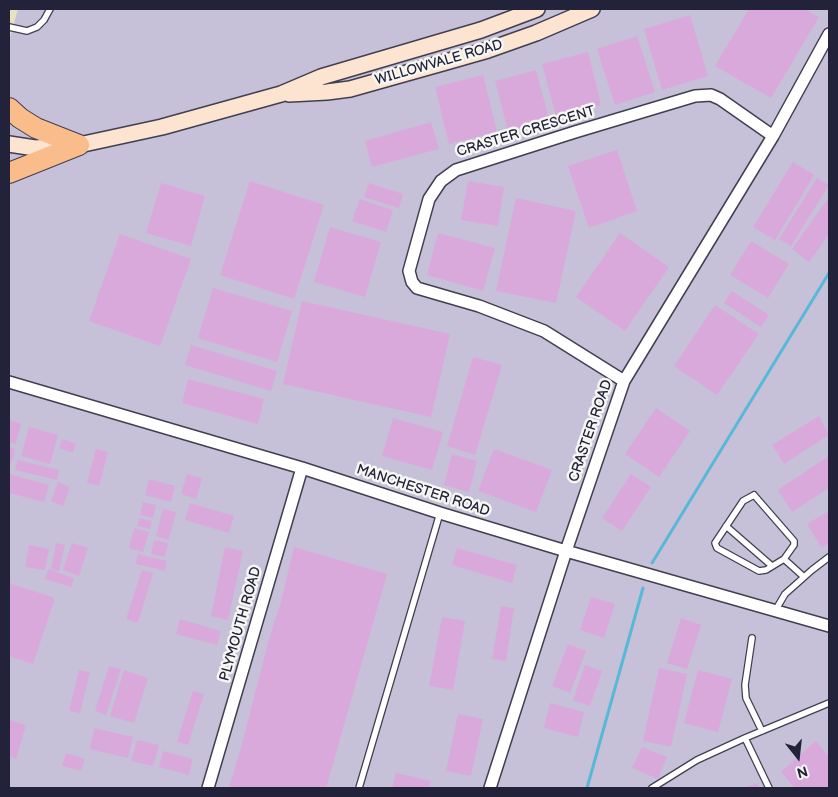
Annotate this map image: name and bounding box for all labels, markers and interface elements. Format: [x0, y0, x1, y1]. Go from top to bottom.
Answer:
street label: WILLOWVALE ROAD [373, 37, 505, 89]
street label: CRASTER CRESCENT [455, 103, 597, 161]
street label: CRASTER ROAD [566, 378, 616, 484]
street label: MANCHESTER ROAD [354, 462, 492, 520]
street label: PLYMOUTH ROAD [217, 565, 265, 683]
north arrow [773, 732, 823, 782]
text: N [795, 762, 810, 782]

